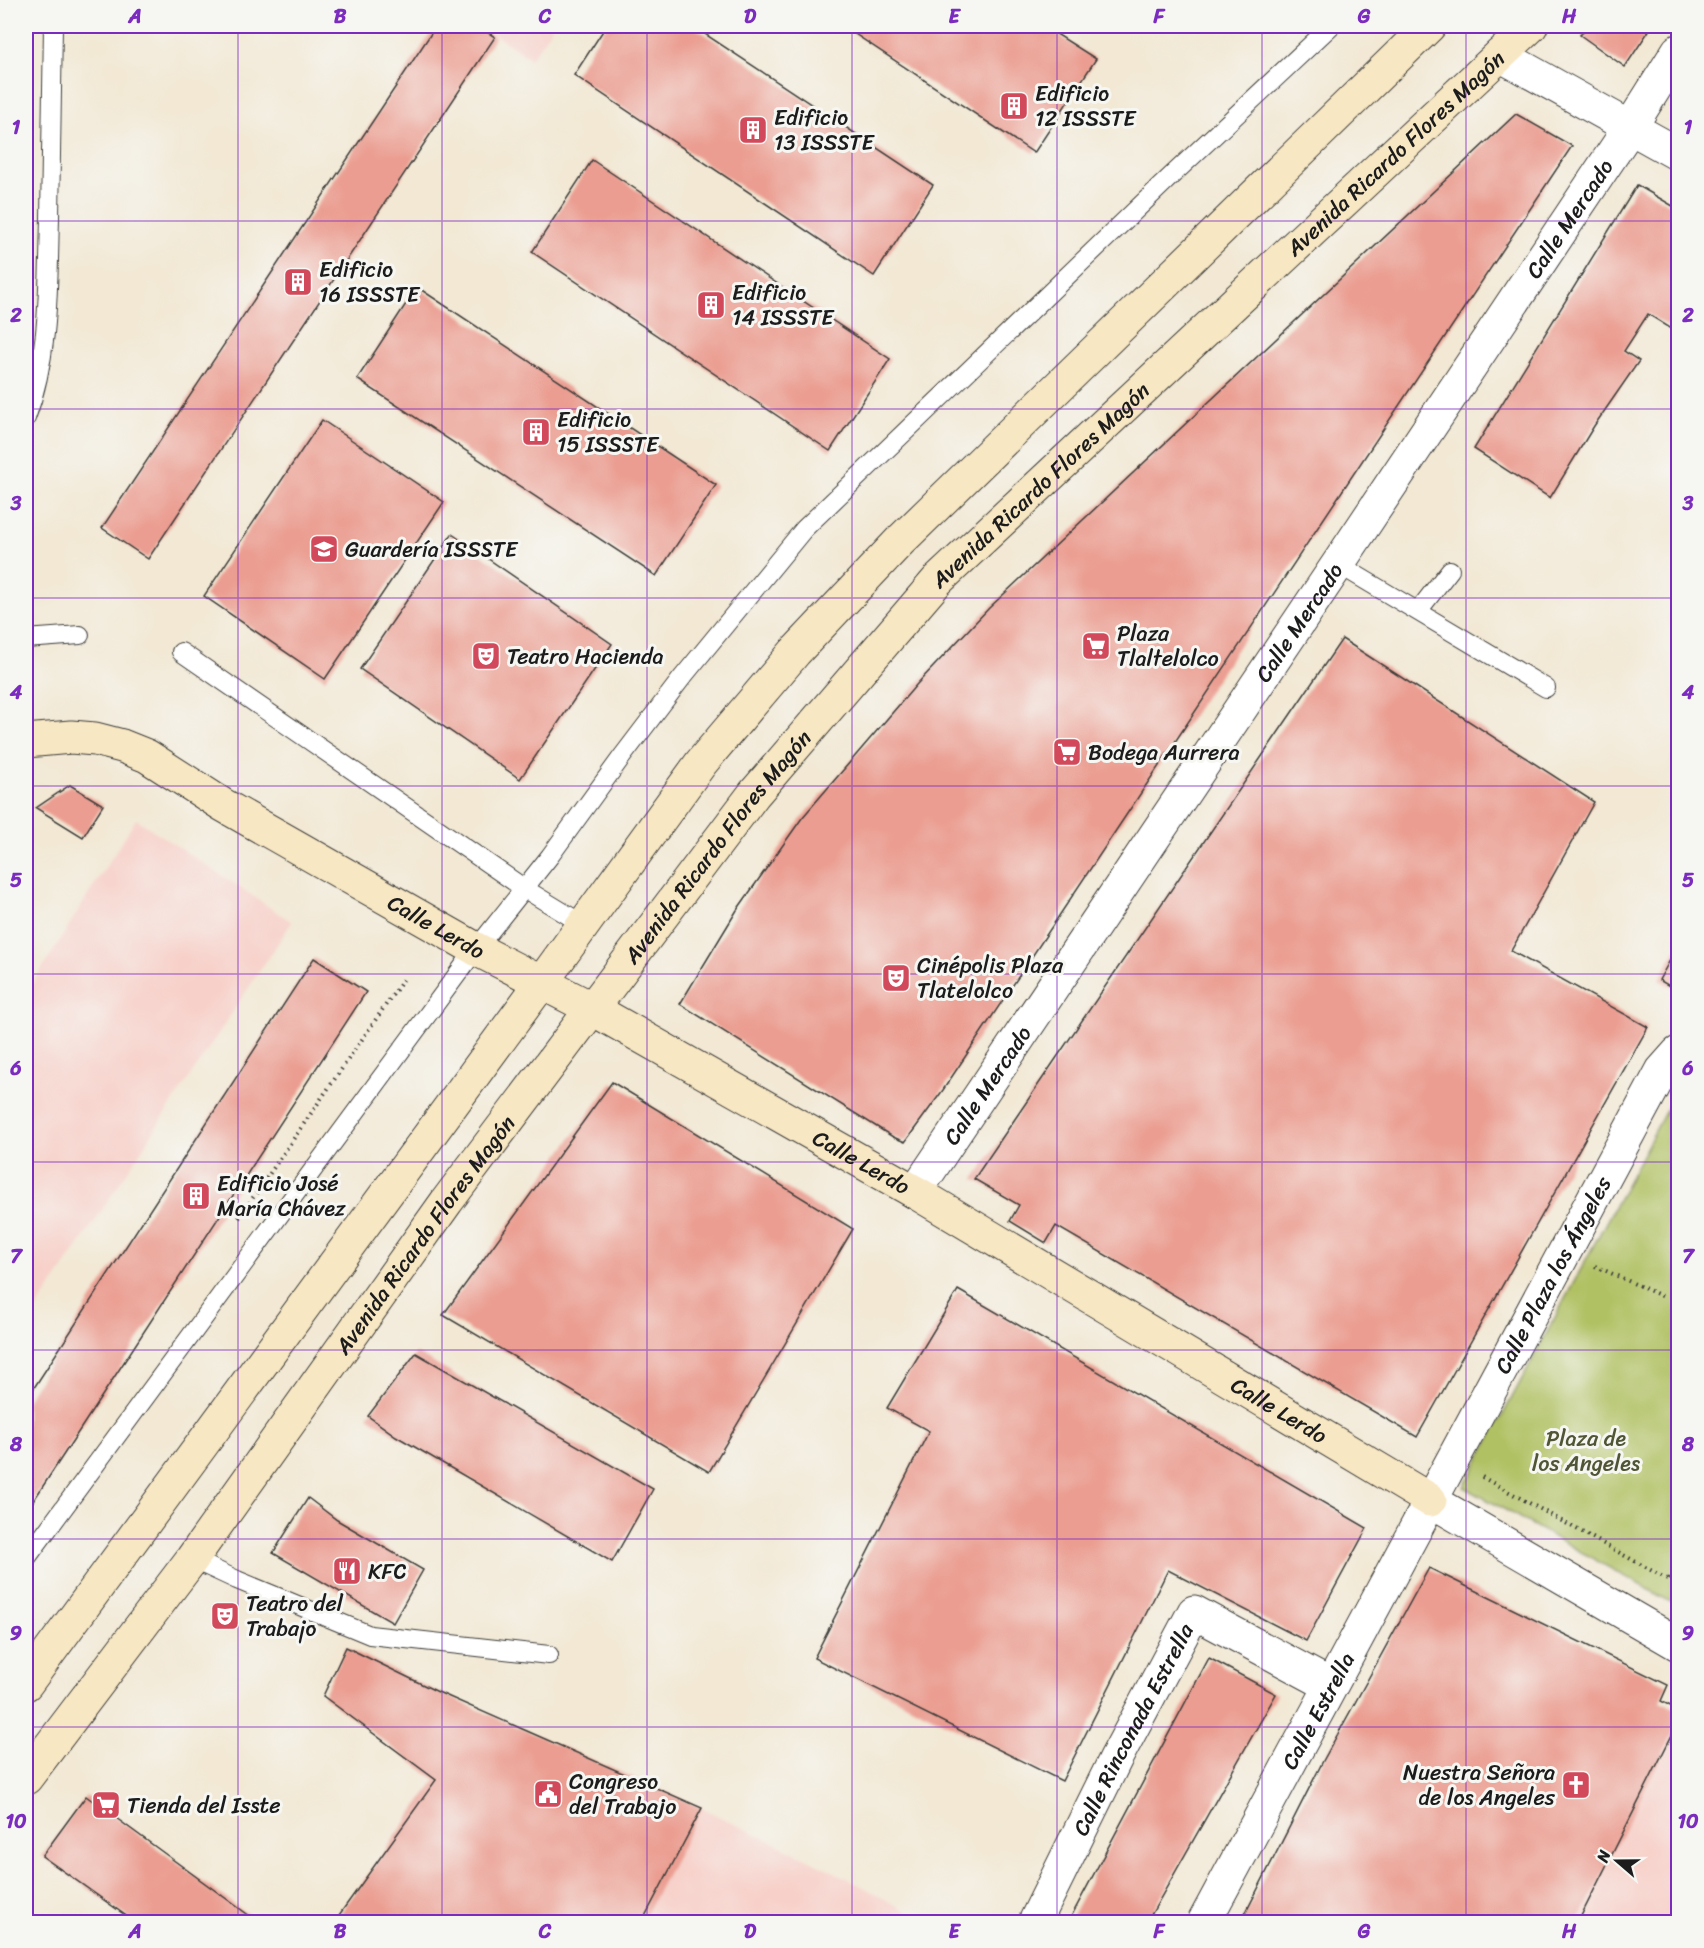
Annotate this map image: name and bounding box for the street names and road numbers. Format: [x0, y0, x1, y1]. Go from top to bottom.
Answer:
street label: Avenida Ricardo Flores Magón [1276, 40, 1514, 266]
street label: Calle Mercado [1515, 150, 1624, 286]
street label: Avenida Ricardo Flores Magón [921, 372, 1159, 598]
street label: Calle Mercado [1244, 554, 1353, 690]
street label: Avenida Ricardo Flores Magón [612, 720, 821, 973]
street label: Calle Lerdo [380, 883, 492, 970]
street label: Calle Mercado [932, 1017, 1042, 1153]
street label: Avenida Ricardo Flores Magón [323, 1106, 525, 1364]
street label: Calle Lerdo [805, 1118, 918, 1205]
street label: Calle Plaza los Ángeles [1483, 1168, 1622, 1381]
street label: Calle Lerdo [1223, 1366, 1335, 1454]
street label: Calle Rinconada Estrella [1061, 1615, 1205, 1842]
street label: Calle Estrella [1270, 1645, 1365, 1776]

